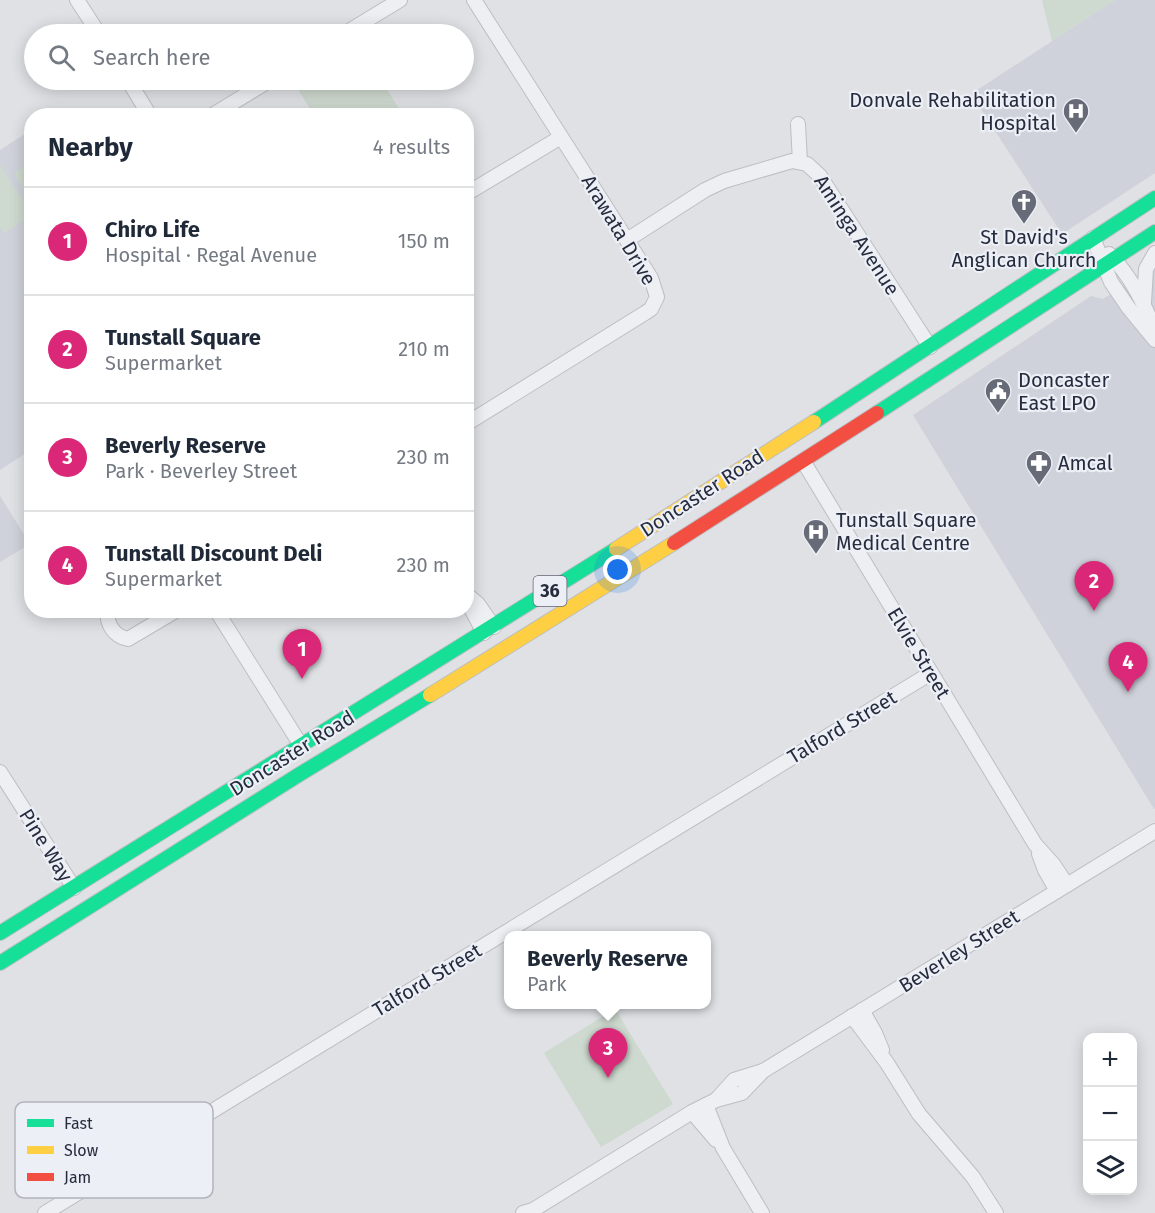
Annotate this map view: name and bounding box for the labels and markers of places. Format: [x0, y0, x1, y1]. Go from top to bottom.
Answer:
place label: Donvale Rehabilitation Hospital [849, 88, 1056, 135]
hospital icon: Donvale Rehabilitation Hospital [1061, 96, 1091, 134]
church icon: St David's Anglican Church [1009, 187, 1039, 225]
place label: St David's Anglican Church [951, 225, 1097, 272]
place label: Doncaster East LPO [1018, 368, 1109, 415]
public building icon: Doncaster East LPO [983, 376, 1013, 414]
pharmacy icon: Amcal [1024, 448, 1054, 486]
place label: Amcal [1058, 451, 1113, 475]
place label: Tunstall Square Medical Centre [836, 508, 976, 555]
hospital icon: Tunstall Square Medical Centre [801, 517, 831, 555]
pin: 2 [1074, 562, 1114, 611]
pin: 1 [282, 630, 322, 679]
pin: 4 [1108, 642, 1148, 692]
pin: 3 [588, 1028, 628, 1078]

